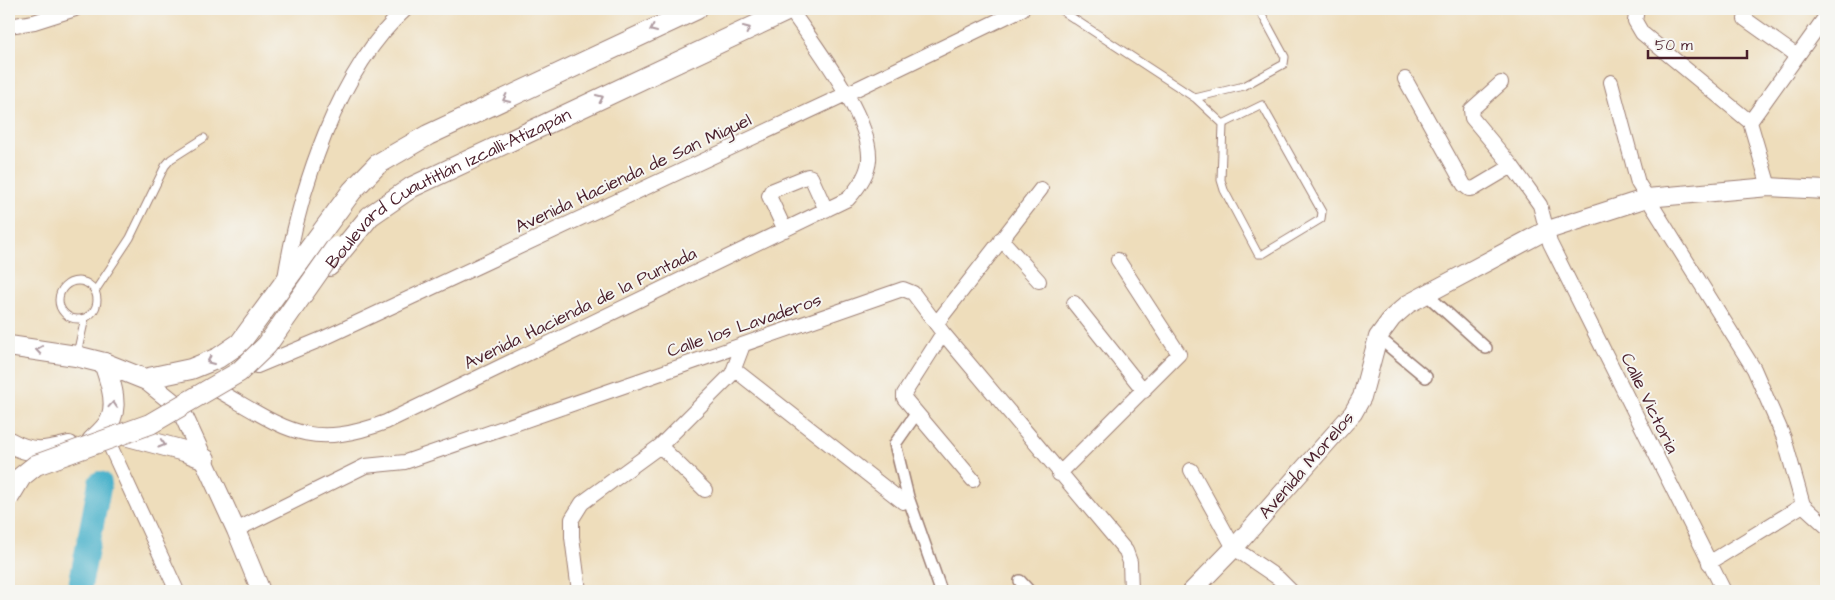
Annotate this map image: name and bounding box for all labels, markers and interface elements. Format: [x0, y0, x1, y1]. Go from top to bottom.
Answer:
one-way arrow [649, 23, 658, 34]
one-way arrow [742, 25, 751, 36]
scale bar [1648, 28, 1746, 60]
text: 50 m [1655, 35, 1693, 56]
one-way arrow [502, 92, 511, 103]
one-way arrow [594, 94, 603, 104]
street label: Boulevard Cuautitlán Izcalli-Atizapán [320, 102, 575, 274]
street label: Avenida Hacienda de San Miguel [511, 108, 756, 240]
street label: Avenida Hacienda de la Puntada [460, 241, 701, 376]
street label: Calle los Lavaderos [664, 287, 825, 364]
one-way arrow [35, 345, 43, 356]
street label: Calle Victoria [1614, 349, 1685, 458]
one-way arrow [206, 354, 215, 365]
one-way arrow [107, 401, 118, 409]
street label: Avenida Morelos [1253, 406, 1360, 524]
one-way arrow [157, 439, 165, 449]

